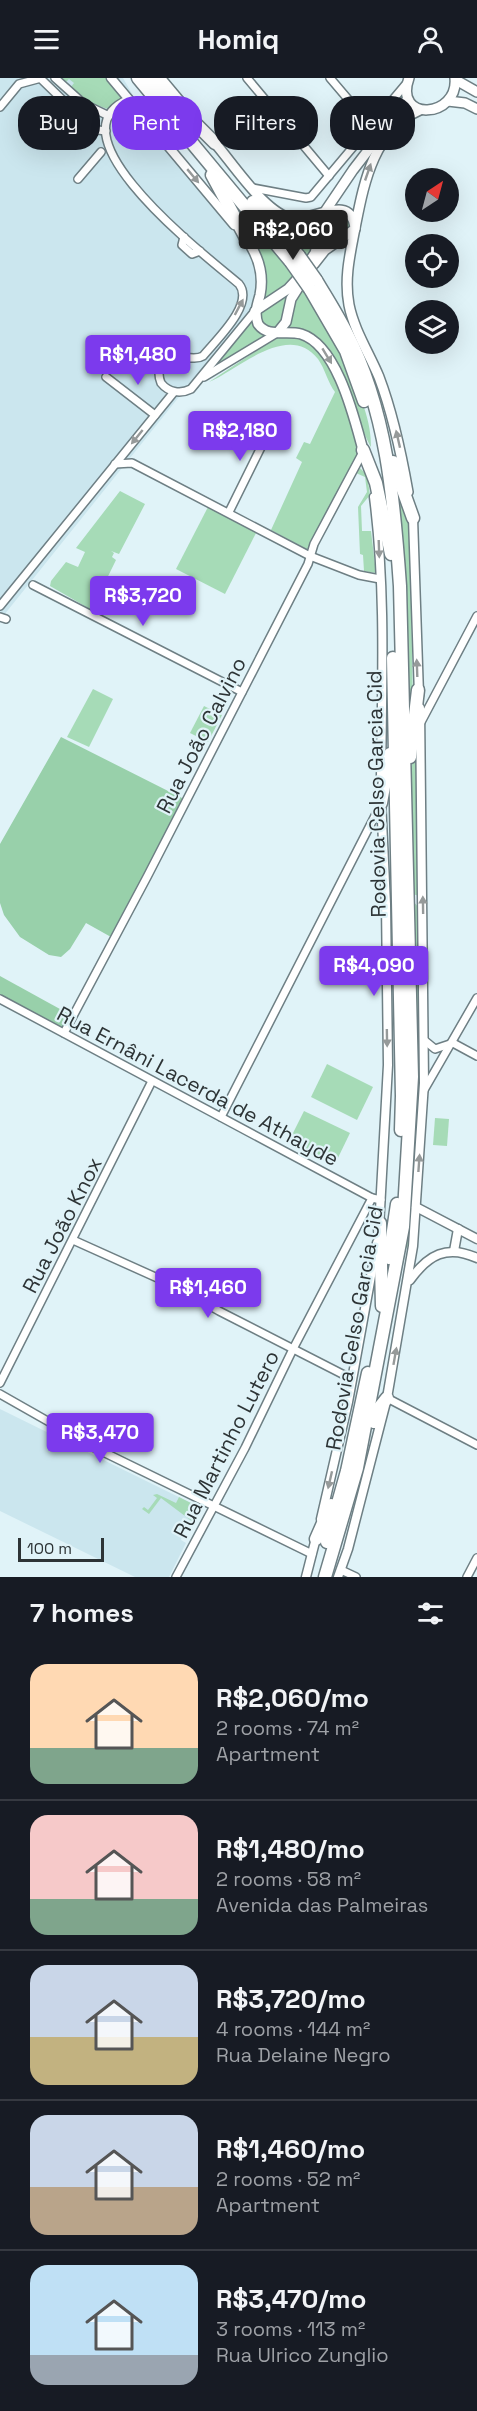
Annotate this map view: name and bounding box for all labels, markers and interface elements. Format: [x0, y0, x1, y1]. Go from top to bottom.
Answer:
text: Homiq [198, 22, 279, 57]
icon: menu [30, 23, 63, 56]
icon: person [414, 23, 447, 56]
chip: Buy [18, 96, 100, 150]
chip: Rent [112, 96, 202, 150]
chip: Filters [214, 96, 318, 150]
chip: New [330, 96, 415, 150]
one-way arrow [364, 163, 374, 181]
one-way arrow [187, 168, 200, 184]
north arrow [405, 168, 459, 222]
map controls [405, 168, 459, 354]
pin: R$2,060 [238, 210, 348, 261]
text: R$2,060 [253, 216, 333, 242]
button: locate [405, 234, 459, 288]
one-way arrow [234, 298, 244, 316]
button: layers [405, 300, 459, 354]
pin: R$1,480 [83, 335, 193, 386]
text: R$1,480 [99, 341, 177, 367]
one-way arrow [322, 348, 333, 364]
pin: R$2,180 [185, 411, 295, 462]
text: R$2,180 [202, 417, 278, 443]
one-way arrow [131, 429, 144, 444]
one-way arrow [393, 430, 402, 449]
one-way arrow [374, 540, 383, 559]
pin: R$3,720 [88, 576, 198, 627]
text: R$3,720 [104, 582, 182, 608]
street label: Rua João Calvino [150, 652, 252, 818]
one-way arrow [413, 659, 422, 678]
street label: Rodovia Celso Garcia Cid [360, 670, 392, 918]
one-way arrow [418, 896, 428, 915]
pin: R$4,090 [319, 946, 429, 997]
text: R$4,090 [333, 952, 415, 978]
street label: Rua Ernâni Lacerda de Athayde [52, 1000, 344, 1172]
one-way arrow [383, 1028, 392, 1047]
street label: Rua João Knox [16, 1152, 108, 1298]
one-way arrow [414, 1153, 424, 1172]
street label: Rodovia Celso Garcia Cid [319, 1204, 389, 1452]
pin: R$1,460 [153, 1268, 263, 1319]
text: R$1,460 [169, 1274, 247, 1300]
street label: Rua Martinho Lutero [167, 1346, 285, 1542]
one-way arrow [391, 1347, 400, 1366]
pin: R$3,470 [45, 1413, 155, 1464]
text: R$3,470 [61, 1419, 139, 1445]
one-way arrow [324, 1470, 334, 1489]
scale bar [18, 1535, 104, 1562]
text: 100 m [27, 1538, 72, 1559]
text: 7 homes [30, 1596, 134, 1630]
icon: filters [414, 1597, 447, 1630]
text: R$2,060/mo [216, 1681, 369, 1715]
icon: home [78, 1688, 150, 1760]
text: 2 rooms · 74 m² [216, 1715, 359, 1741]
text: Apartment [216, 1741, 320, 1767]
text: R$1,480/mo [216, 1832, 365, 1866]
icon: home [78, 1839, 150, 1911]
text: 2 rooms · 58 m² [216, 1866, 361, 1892]
text: Avenida das Palmeiras [216, 1892, 428, 1918]
text: R$3,720/mo [216, 1982, 366, 2016]
icon: home [78, 1989, 150, 2061]
text: 4 rooms · 144 m² [216, 2016, 370, 2042]
text: Rua Delaine Negro [216, 2042, 391, 2068]
text: R$1,460/mo [216, 2132, 365, 2166]
icon: home [78, 2139, 150, 2211]
text: 2 rooms · 52 m² [216, 2166, 360, 2192]
text: Apartment [216, 2192, 320, 2218]
text: R$3,470/mo [216, 2282, 366, 2316]
icon: home [78, 2289, 150, 2361]
text: 3 rooms · 113 m² [216, 2316, 365, 2342]
text: Rua Ulrico Zunglio [216, 2342, 389, 2368]

